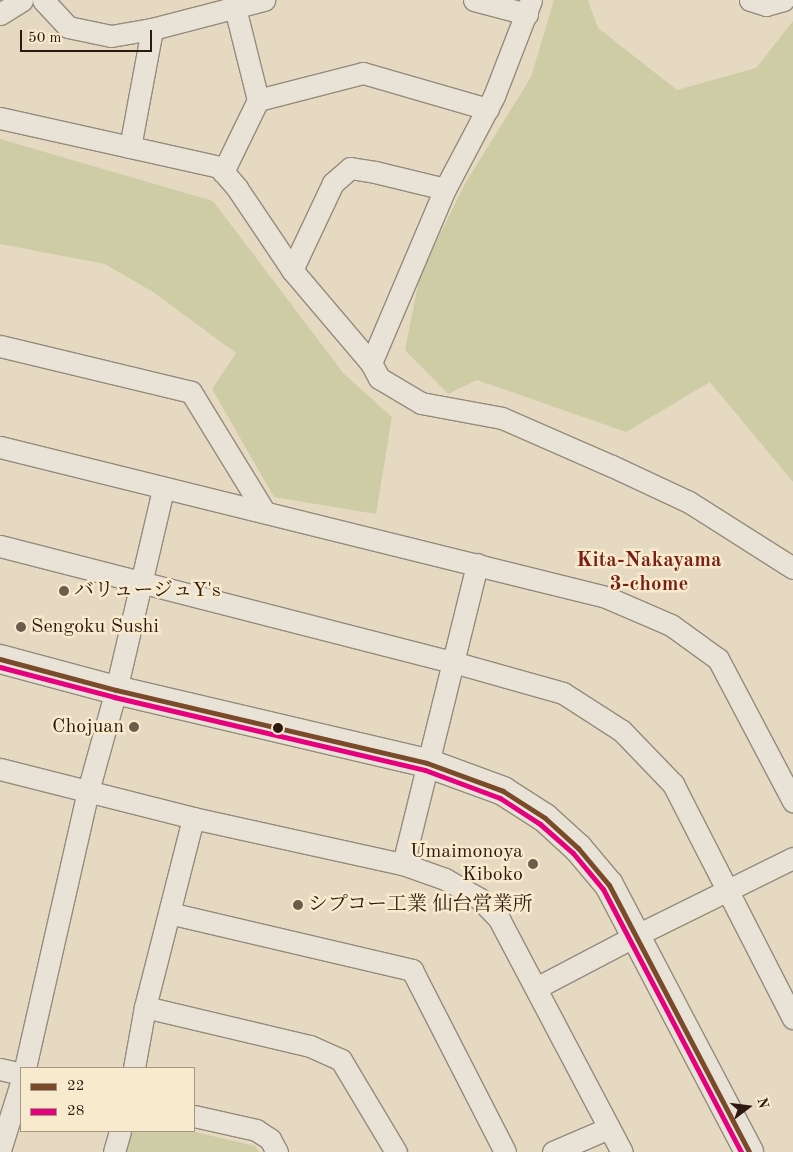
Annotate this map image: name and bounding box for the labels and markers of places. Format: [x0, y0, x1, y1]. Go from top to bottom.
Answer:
place label: バリュージュY's [74, 579, 222, 603]
marker: バリュージュY's [58, 585, 70, 597]
place label: Sengoku Sushi [31, 615, 159, 639]
marker: Sengoku Sushi [15, 621, 27, 633]
place label: Chojuan [52, 715, 124, 739]
marker: Chojuan [128, 721, 140, 733]
unlabelled marker [273, 723, 283, 733]
place label: Umaimonoya Kiboko [410, 840, 523, 887]
marker: Umaimonoya Kiboko [527, 858, 539, 870]
place label: シプコー工業 仙台営業所 [308, 893, 534, 917]
marker: シプコー工業 仙台営業所 [292, 899, 304, 911]

